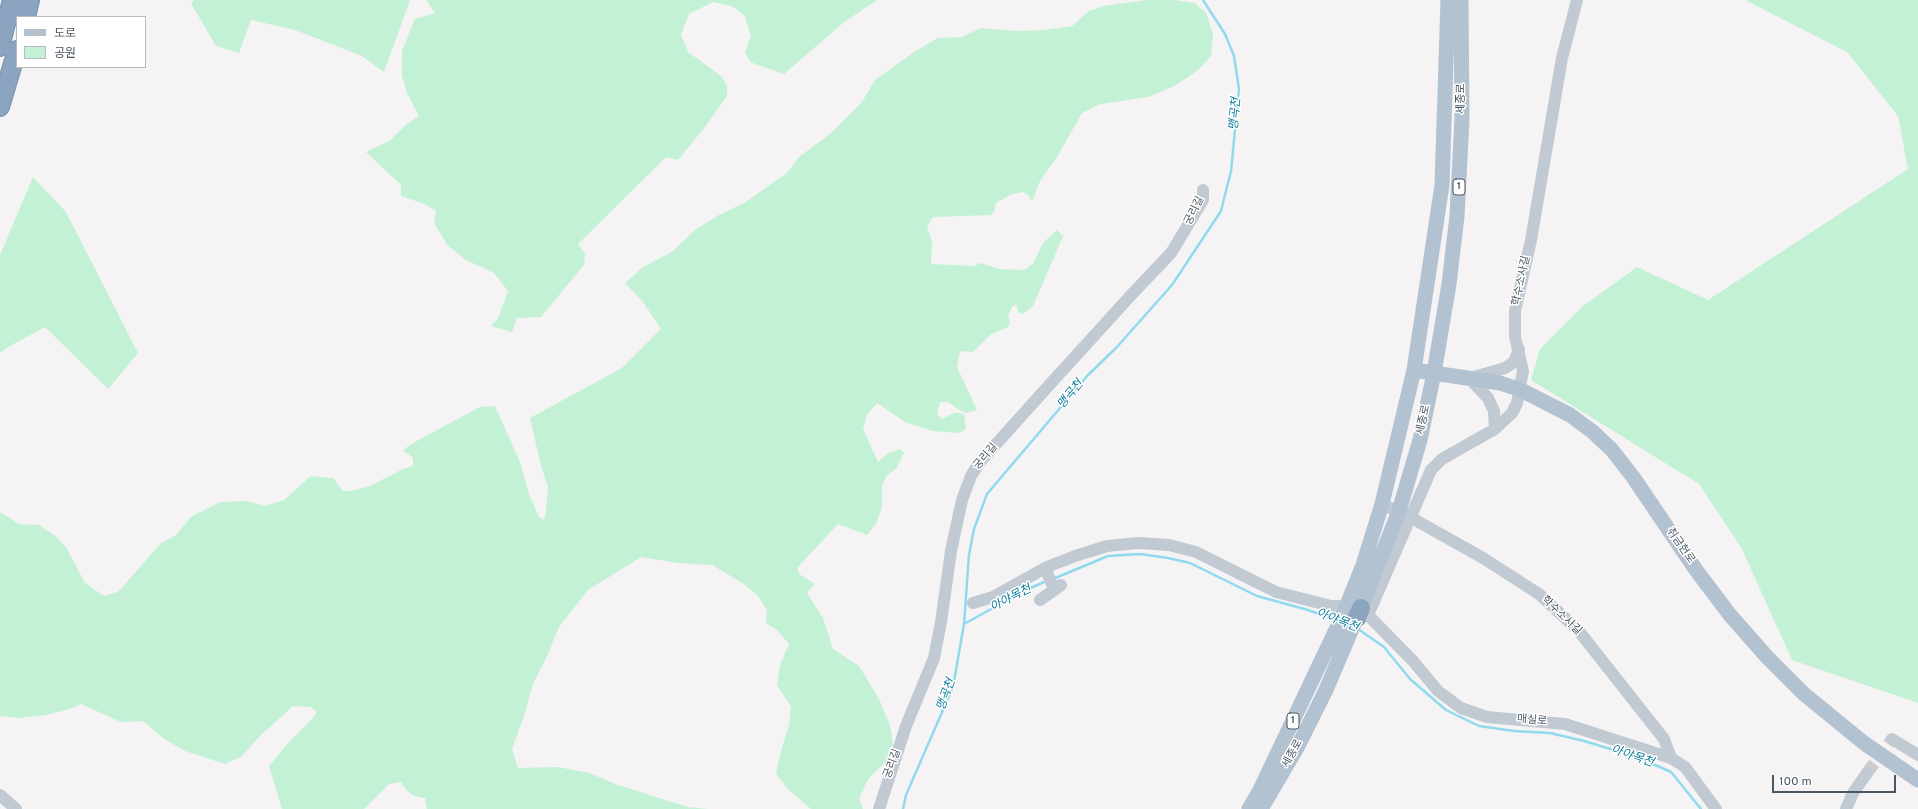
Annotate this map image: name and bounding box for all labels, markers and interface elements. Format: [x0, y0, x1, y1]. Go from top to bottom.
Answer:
legend [16, 16, 146, 68]
text: 도로 [54, 26, 76, 42]
text: 공원 [54, 46, 76, 62]
street label: 세종로 [1455, 84, 1469, 114]
water label: 맹곡천 [1227, 97, 1245, 131]
road number: 1 [1453, 179, 1465, 195]
street label: 궁리길 [1182, 194, 1208, 228]
street label: 학수소사길 [1510, 255, 1534, 307]
water label: 맹곡천 [1055, 378, 1087, 412]
street label: 세종로 [1414, 404, 1434, 436]
street label: 궁리길 [971, 441, 1001, 473]
street label: 취금헌로 [1663, 526, 1697, 566]
water label: 아야목천 [988, 583, 1034, 615]
street label: 학수소사길 [1538, 594, 1584, 638]
water label: 아야목천 [1314, 606, 1360, 636]
water label: 맹곡천 [935, 677, 959, 713]
road number: 1 [1287, 713, 1299, 729]
street label: 매실로 [1516, 713, 1548, 729]
street label: 세종로 [1280, 738, 1306, 770]
water label: 아야목천 [1609, 743, 1655, 771]
street label: 궁리길 [882, 747, 904, 781]
scale bar [1774, 767, 1898, 793]
text: 100 m [1779, 774, 1812, 790]

